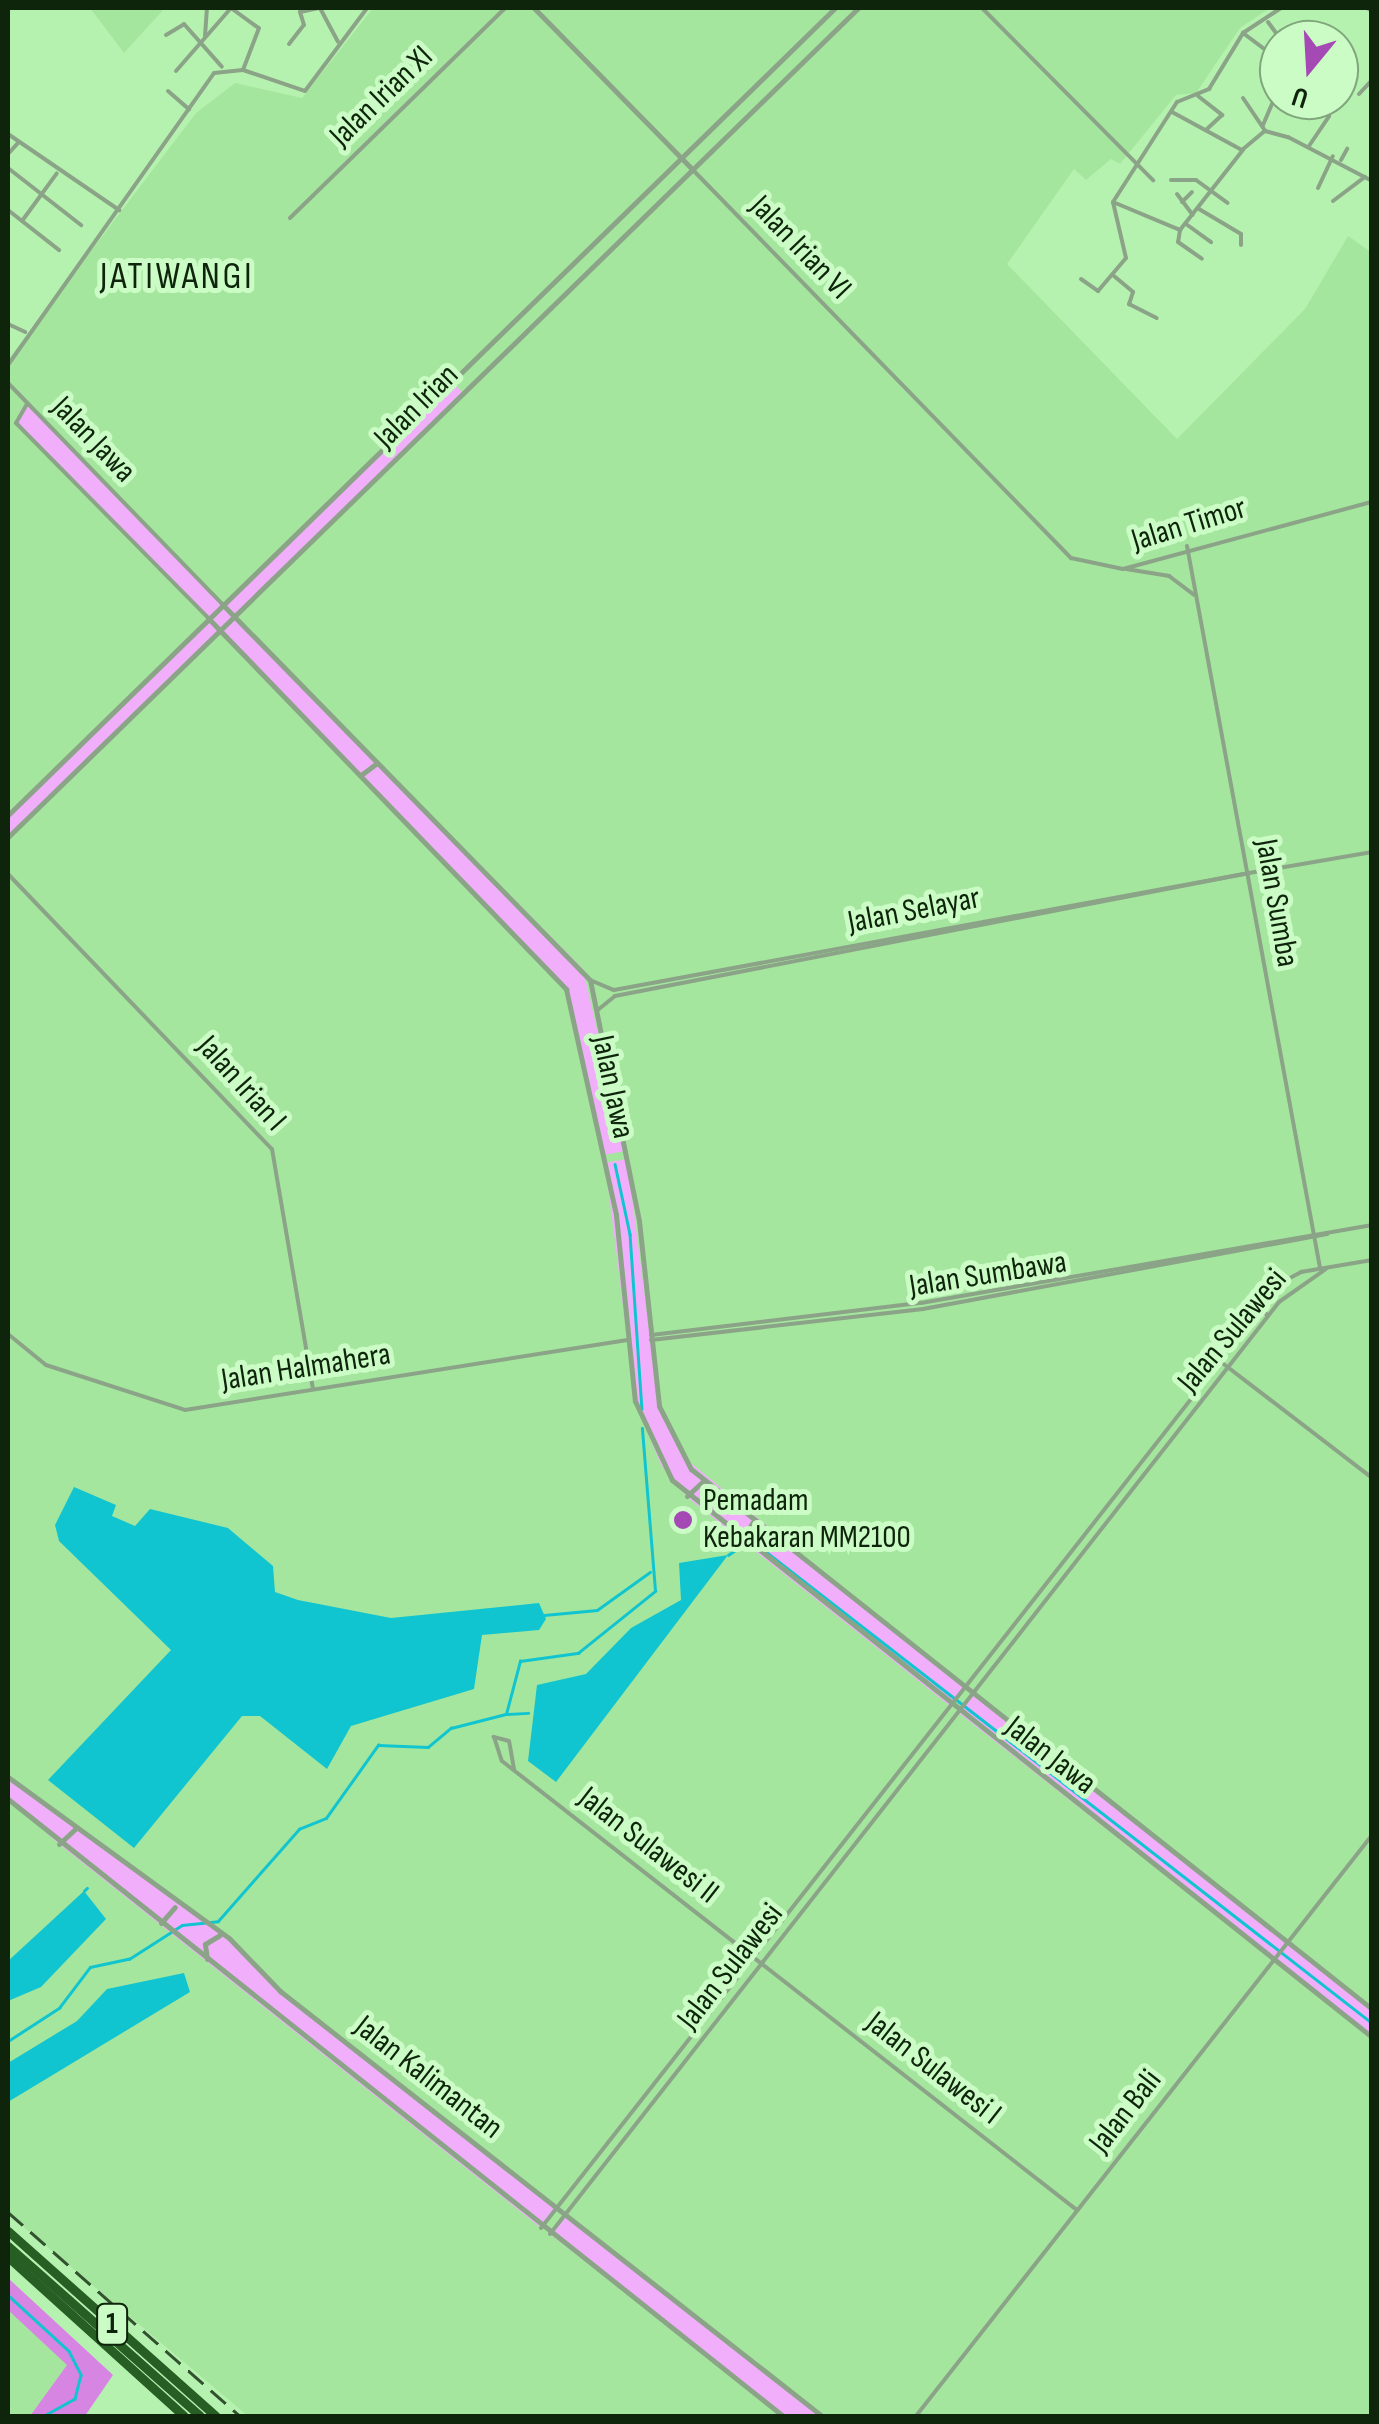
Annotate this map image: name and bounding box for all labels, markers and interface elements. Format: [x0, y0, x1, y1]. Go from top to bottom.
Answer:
north arrow [1259, 20, 1359, 120]
street label: Jalan Irian XI [322, 39, 442, 155]
text: U [1288, 79, 1312, 115]
street label: Jalan Irian VI [741, 188, 859, 308]
district label: JATIWANGI [100, 254, 254, 300]
street label: Jalan Irian [367, 357, 467, 457]
street label: Jalan Jawa [43, 389, 143, 491]
street label: Jalan Timor [1127, 489, 1251, 561]
street label: Jalan Sumba [1246, 836, 1306, 970]
street label: Jalan Selayar [845, 879, 983, 943]
street label: Jalan Irian I [188, 1028, 294, 1140]
street label: Jalan Jawa [582, 1032, 642, 1142]
street label: Jalan Sumbawa [907, 1244, 1069, 1306]
street label: Jalan Sulawesi [1170, 1261, 1296, 1401]
street label: Jalan Halmahera [219, 1336, 393, 1400]
place label: Pemadam Kebakaran MM2100 [703, 1483, 911, 1558]
marker: Pemadam Kebakaran MM2100 [672, 1509, 694, 1531]
street label: Jalan Jawa [997, 1709, 1103, 1803]
street label: Jalan Sulawesi II [570, 1779, 726, 1913]
street label: Jalan Sulawesi [670, 1896, 792, 2038]
street label: Jalan Sulawesi I [858, 2004, 1008, 2134]
street label: Jalan Kalimantan [346, 2008, 510, 2148]
street label: Jalan Bali [1082, 2063, 1170, 2161]
road number: 1 [94, 2299, 130, 2349]

